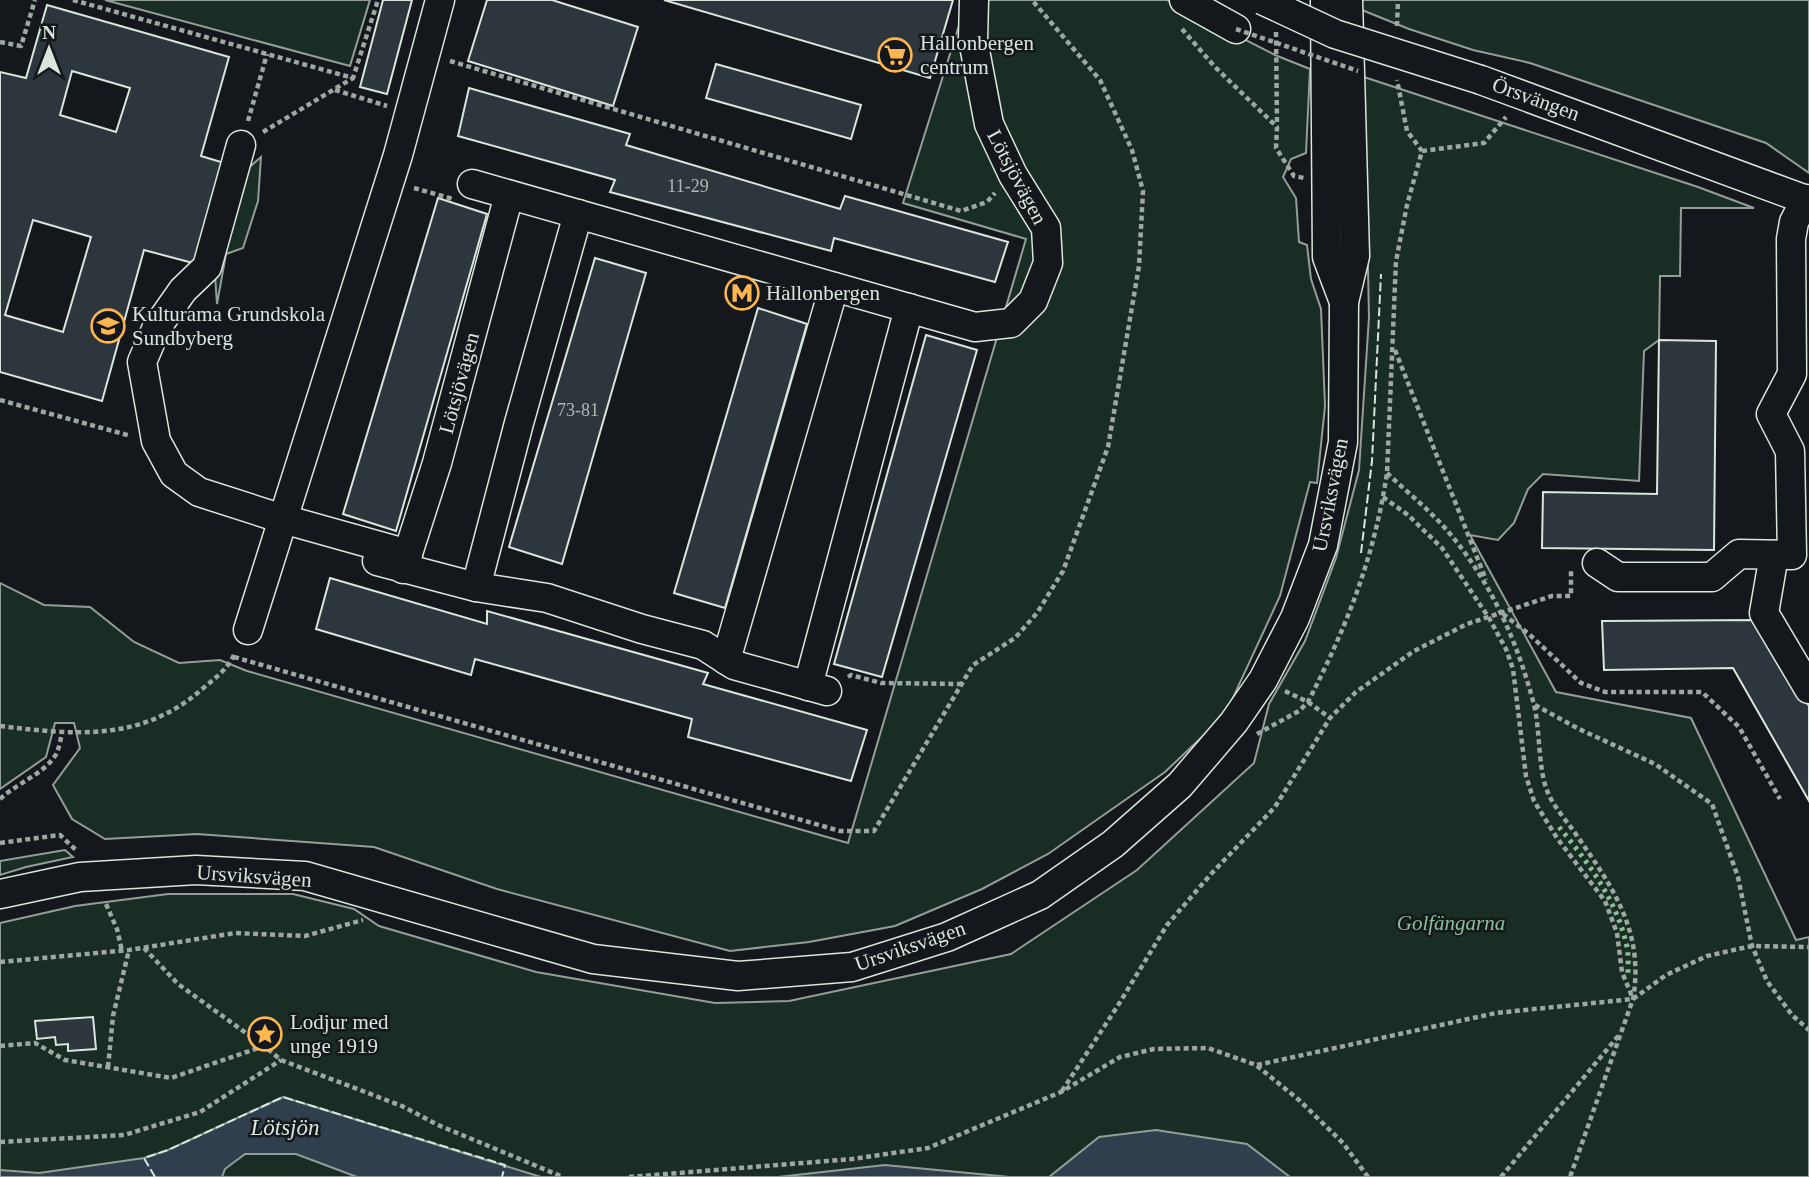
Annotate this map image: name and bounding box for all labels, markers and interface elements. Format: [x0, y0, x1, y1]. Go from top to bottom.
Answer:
north arrow [14, 14, 84, 84]
text: N [42, 22, 56, 43]
place label: Hallonbergen centrum [920, 31, 1034, 79]
supermarket icon: Hallonbergen centrum [876, 36, 914, 74]
street label: Örsvängen [1489, 72, 1583, 126]
street label: Lötsjövägen [982, 126, 1052, 229]
house number: 11-29 [667, 176, 709, 196]
metro station icon: Hallonbergen [723, 274, 761, 312]
place label: Hallonbergen [766, 281, 880, 305]
place label: Kulturama Grundskola Sundbyberg [132, 302, 326, 350]
school or university icon: Kulturama Grundskola Sundbyberg [89, 307, 127, 345]
street label: Lötsjövägen [434, 329, 484, 436]
house number: 73-81 [557, 400, 599, 420]
street label: Ursviksvägen [1307, 436, 1353, 554]
street label: Ursviksvägen [196, 860, 313, 892]
park label: Golfängarna [1397, 911, 1505, 935]
street label: Ursviksvägen [851, 916, 969, 976]
place label: Lodjur med unge 1919 [290, 1010, 389, 1058]
place icon: Lodjur med unge 1919 [246, 1015, 284, 1053]
water label: Lötsjön [249, 1115, 320, 1140]

